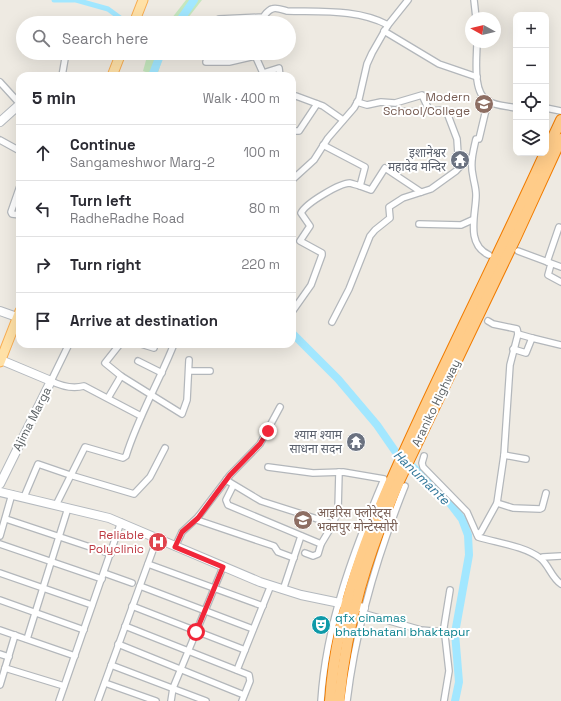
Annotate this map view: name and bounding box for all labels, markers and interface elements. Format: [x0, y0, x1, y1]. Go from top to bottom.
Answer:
north arrow [465, 12, 501, 48]
map controls [513, 12, 549, 156]
button: + [513, 12, 549, 48]
search box [16, 16, 296, 60]
icon: search [30, 27, 52, 49]
text: Search here [62, 29, 148, 48]
button: − [513, 48, 549, 84]
button: locate [513, 84, 549, 120]
text: 5 min [32, 87, 76, 109]
place label: Modern School/College [383, 89, 470, 119]
text: Walk · 400 m [203, 90, 280, 107]
school or university icon: Modern School/College [473, 93, 495, 115]
button: layers [513, 120, 549, 156]
text: Continue [70, 135, 136, 154]
icon: ahead [32, 142, 54, 164]
text: 100 m [243, 144, 280, 161]
place label: इशानेश्वर महादेव मन्दिर [388, 145, 447, 175]
temple icon: इशानेश्वर महादेव मन्दिर [449, 149, 471, 171]
text: Sangameshwor Marg-2 [70, 154, 215, 171]
text: Turn left [70, 191, 132, 210]
icon: left [32, 198, 54, 220]
text: 80 m [249, 200, 280, 217]
text: RadheRadhe Road [70, 210, 184, 227]
icon: right [32, 254, 54, 276]
text: Turn right [70, 255, 141, 274]
text: 220 m [241, 256, 280, 273]
icon: arrive [32, 310, 54, 332]
text: Arrive at destination [70, 311, 218, 330]
street label: Araniko Highway [408, 357, 464, 449]
street label: Ajima Marga [9, 384, 55, 454]
route end [259, 422, 277, 440]
place label: श्याम श्याम साधना सदन [289, 427, 343, 457]
temple icon: श्याम श्याम साधना सदन [345, 431, 367, 453]
water label: Hanumante [390, 446, 454, 509]
place label: आइरिस फ्लोरेट्स भक्तपुर मोन्टेस्सोरी [317, 505, 399, 535]
school or university icon: आइरिस फ्लोरेट्स भक्तपुर मोन्टेस्सोरी [292, 509, 314, 531]
place label: Reliable Polyclinic [89, 527, 144, 557]
hospital icon: Reliable Polyclinic [147, 531, 169, 553]
place label: qfx cinamas bhatbhatani bhaktapur [335, 610, 470, 640]
theatre icon: qfx cinamas bhatbhatani bhaktapur [310, 614, 332, 636]
route start [187, 623, 205, 641]

